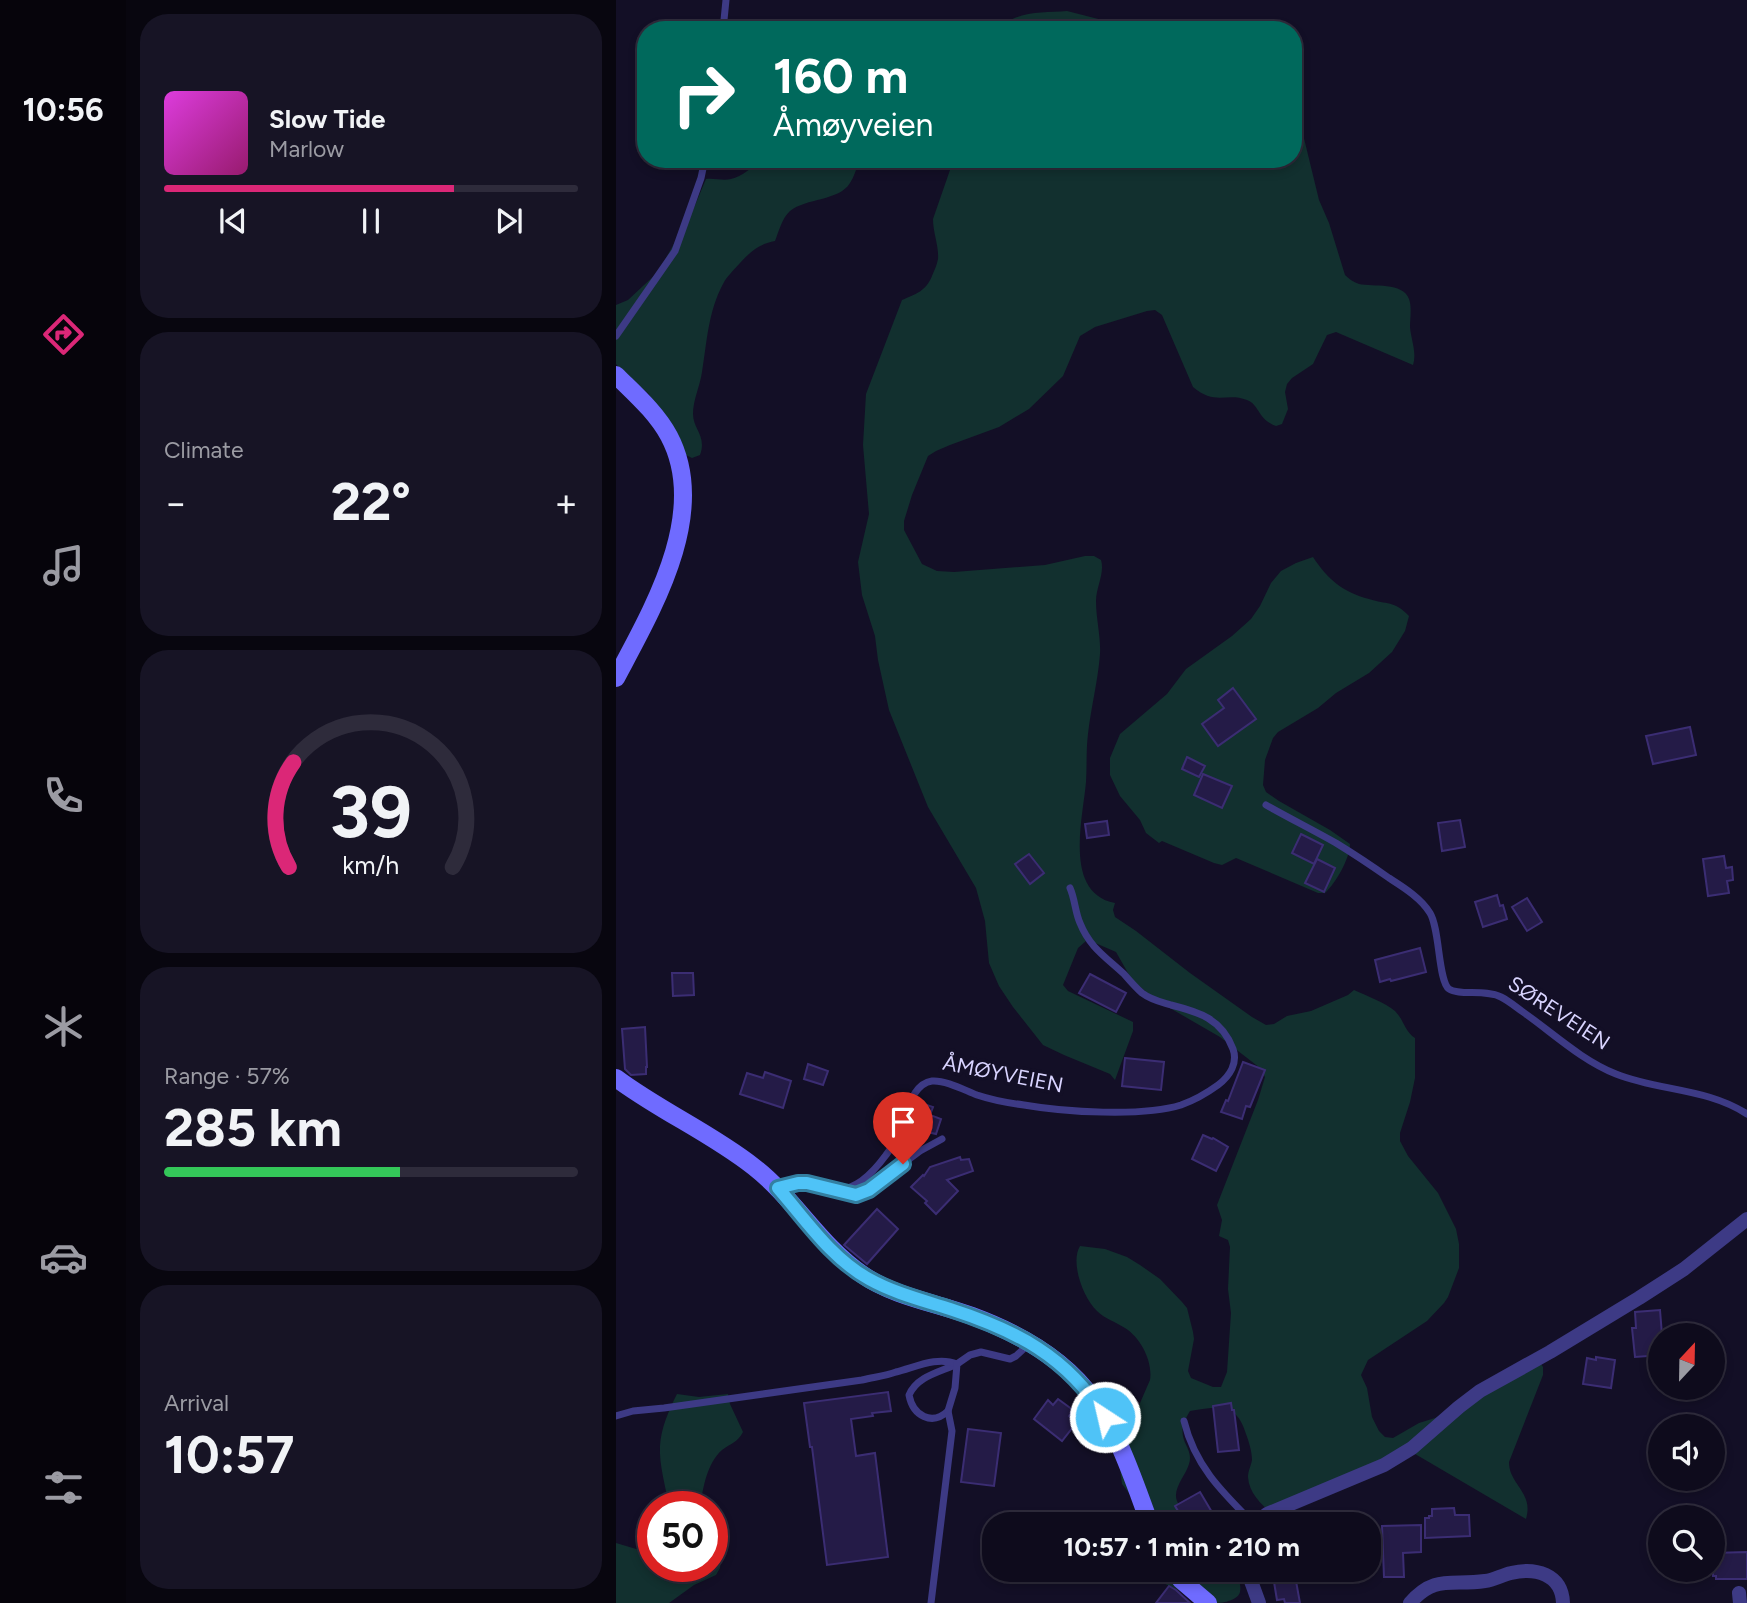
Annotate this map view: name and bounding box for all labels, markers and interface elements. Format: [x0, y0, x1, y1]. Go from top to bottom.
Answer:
text: 160 m [773, 46, 908, 105]
icon: right [658, 49, 749, 140]
text: 10:56 [22, 91, 104, 129]
text: Slow Tide [269, 103, 385, 135]
text: Åmøyveien [773, 106, 933, 144]
text: Marlow [269, 135, 344, 163]
icon: previous [214, 202, 252, 240]
icon: pause [352, 202, 390, 240]
icon: next [490, 202, 528, 240]
icon: directions [39, 310, 88, 359]
text: Climate [164, 436, 243, 464]
text: 22° [331, 471, 411, 533]
text: − [164, 480, 188, 526]
text: + [554, 480, 578, 526]
icon: music [39, 541, 88, 590]
text: 39 [330, 769, 412, 856]
icon: phone [39, 771, 88, 820]
text: km/h [342, 850, 400, 880]
street label: SØREVEIEN [1504, 970, 1615, 1055]
icon: climate [39, 1002, 88, 1051]
street label: ÅMØYVEIEN [941, 1050, 1066, 1097]
text: Range · 57% [164, 1062, 290, 1090]
pin [873, 1092, 933, 1164]
text: 285 km [164, 1097, 342, 1159]
icon: arrive [884, 1103, 922, 1141]
icon: car [39, 1233, 88, 1282]
north arrow [1648, 1323, 1726, 1400]
map controls [1648, 1323, 1725, 1582]
position arrow [1068, 1380, 1142, 1454]
text: Arrival [164, 1389, 229, 1417]
button: sound [1648, 1414, 1725, 1491]
text: 10:57 [164, 1424, 294, 1486]
icon: filters [39, 1463, 88, 1512]
speed limit sign: 50 [637, 1491, 728, 1582]
button: search [1648, 1505, 1725, 1582]
text: 10:57 · 1 min · 210 m [1063, 1531, 1300, 1563]

